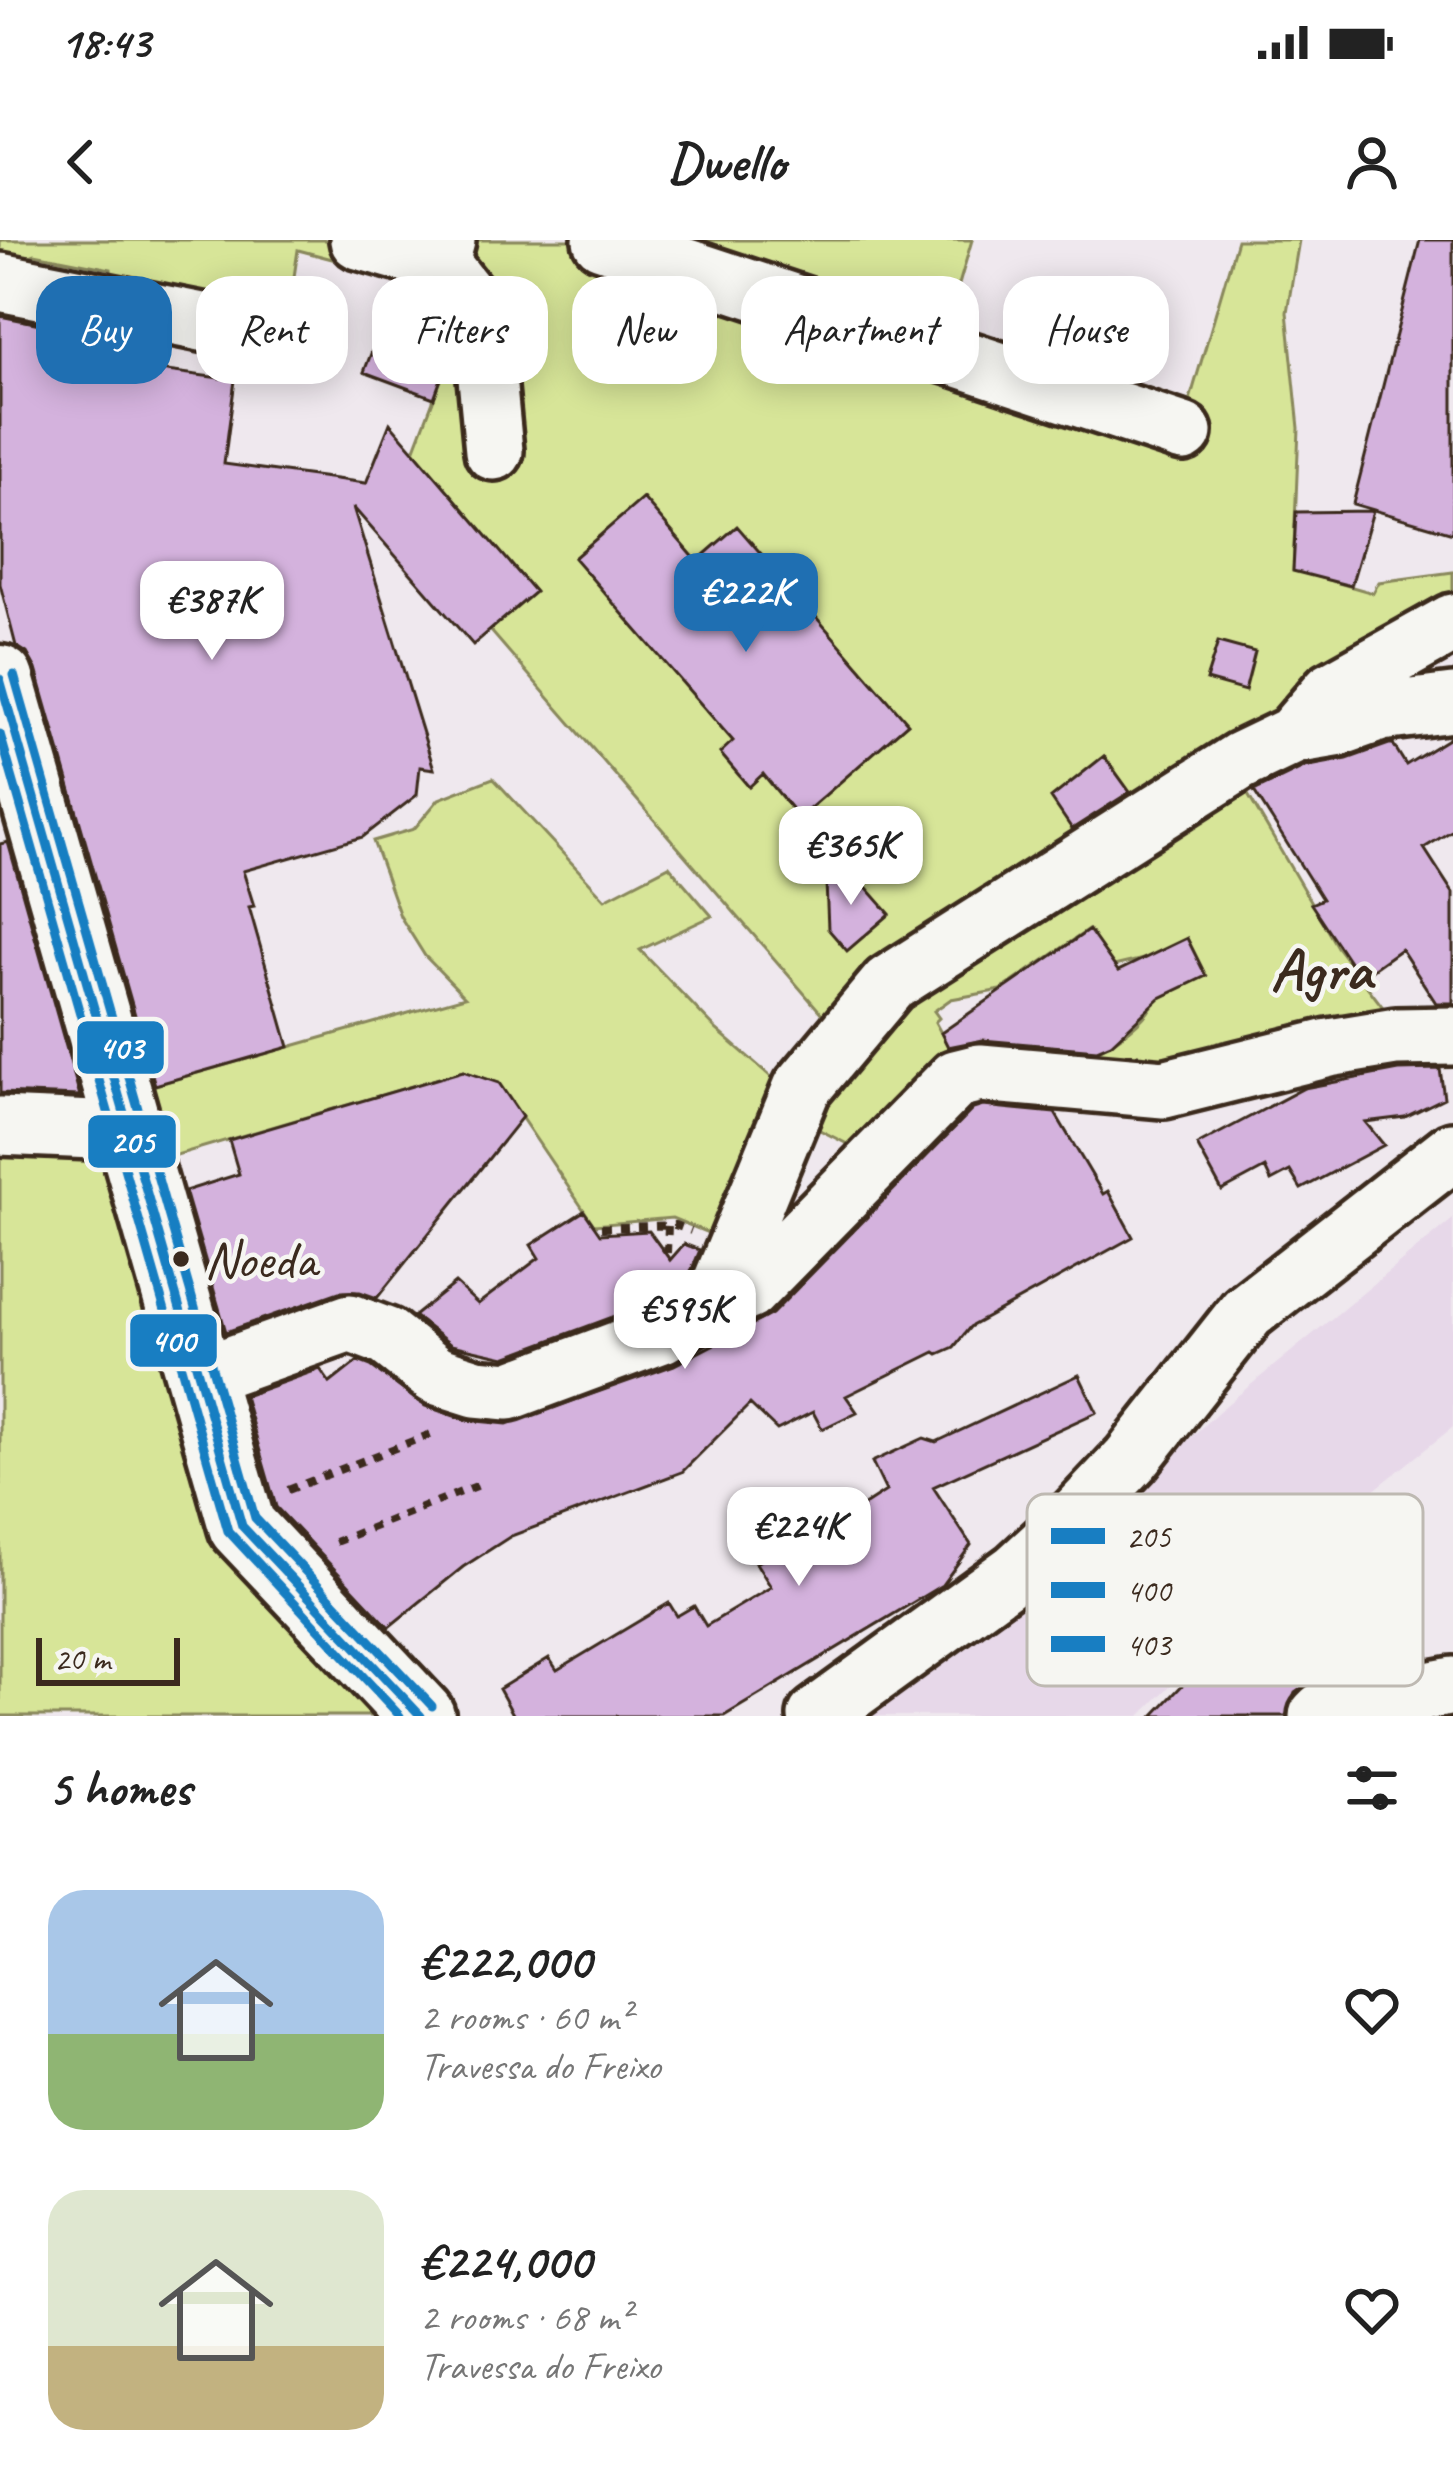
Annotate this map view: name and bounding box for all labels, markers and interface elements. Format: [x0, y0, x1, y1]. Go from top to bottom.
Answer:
text: 18:43 [60, 14, 150, 71]
text: Dwello [668, 128, 785, 196]
icon: back [48, 129, 114, 195]
icon: person [1339, 129, 1405, 195]
chip: Buy [36, 276, 172, 384]
chip: Rent [196, 276, 348, 384]
chip: Filters [372, 276, 548, 384]
chip: New [572, 276, 717, 384]
chip: Apartment [741, 276, 979, 384]
chip: House [1003, 276, 1169, 384]
pin: €222K [662, 553, 830, 655]
pin: €387K [128, 561, 296, 663]
text: €222K [701, 567, 791, 616]
text: €387K [167, 575, 257, 624]
pin: €365K [767, 806, 935, 908]
text: €365K [806, 820, 896, 869]
district label: Agra [1271, 932, 1376, 1008]
line badge: 403 [75, 1019, 166, 1076]
text: 403 [99, 1027, 146, 1069]
line badge: 205 [86, 1113, 178, 1170]
text: 205 [110, 1121, 157, 1163]
place label: Noeda [204, 1225, 321, 1293]
marker: Noeda [170, 1248, 192, 1270]
pin: €595K [601, 1270, 769, 1372]
text: €595K [641, 1284, 729, 1333]
line badge: 400 [128, 1312, 219, 1369]
text: 400 [151, 1320, 198, 1362]
pin: €224K [715, 1487, 883, 1589]
legend [1027, 1494, 1423, 1686]
text: €224K [754, 1501, 844, 1550]
text: 205 [1126, 1516, 1173, 1558]
text: 400 [1126, 1570, 1173, 1612]
text: 403 [1126, 1624, 1173, 1666]
scale bar [36, 1632, 180, 1685]
text: 20 m [54, 1638, 110, 1680]
icon: filters [1339, 1755, 1405, 1821]
text: 5 homes [48, 1756, 191, 1820]
text: €222,000 [420, 1929, 591, 1993]
icon: home [144, 1938, 288, 2082]
icon: heart [1339, 1977, 1405, 2043]
text: 2 rooms · 60 m² [420, 1993, 631, 2042]
text: Travessa do Freixo [420, 2042, 661, 2091]
text: €224,000 [420, 2229, 591, 2293]
icon: home [144, 2238, 288, 2382]
icon: heart [1339, 2277, 1405, 2343]
text: 2 rooms · 68 m² [420, 2293, 631, 2342]
text: Travessa do Freixo [420, 2342, 661, 2391]

